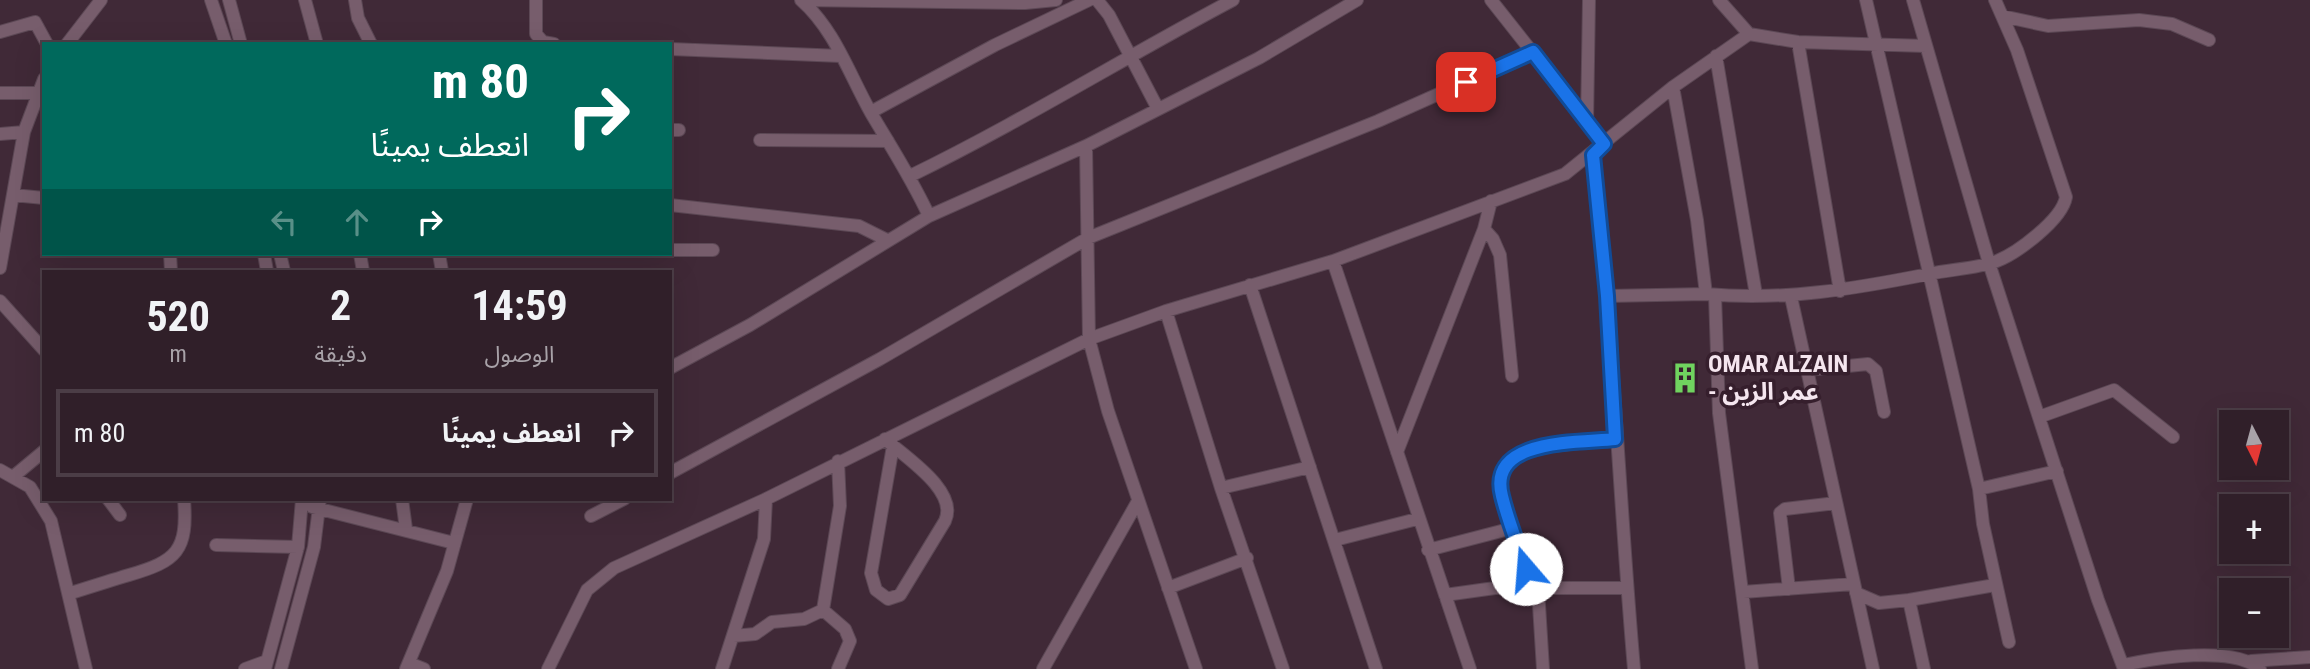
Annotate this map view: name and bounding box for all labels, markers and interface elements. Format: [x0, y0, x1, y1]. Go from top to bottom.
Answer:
pin [1436, 52, 1496, 112]
text: 80 m [432, 53, 529, 110]
icon: arrive [1447, 63, 1485, 101]
icon: right [553, 70, 644, 161]
text: انعطف يمينًا [371, 126, 529, 164]
icon: left [265, 203, 303, 241]
icon: ahead [338, 203, 376, 241]
icon: right [411, 203, 449, 241]
text: 2 [330, 281, 351, 330]
text: 14:59 [471, 281, 568, 330]
text: 520 [146, 292, 210, 341]
text: m [170, 341, 187, 368]
text: دقيقة [314, 341, 367, 368]
text: الوصول [484, 341, 554, 368]
place label: OMAR ALZAIN - عمر الزين [1708, 350, 1848, 406]
building icon: OMAR ALZAIN - عمر الزين [1668, 361, 1702, 395]
north arrow [2219, 410, 2289, 480]
map controls [2219, 410, 2289, 648]
icon: right [602, 414, 640, 452]
text: 80 m [74, 418, 125, 448]
text: انعطف يمينًا [442, 418, 581, 448]
button: + [2219, 494, 2289, 564]
position arrow [1489, 532, 1563, 606]
button: − [2219, 578, 2289, 648]

